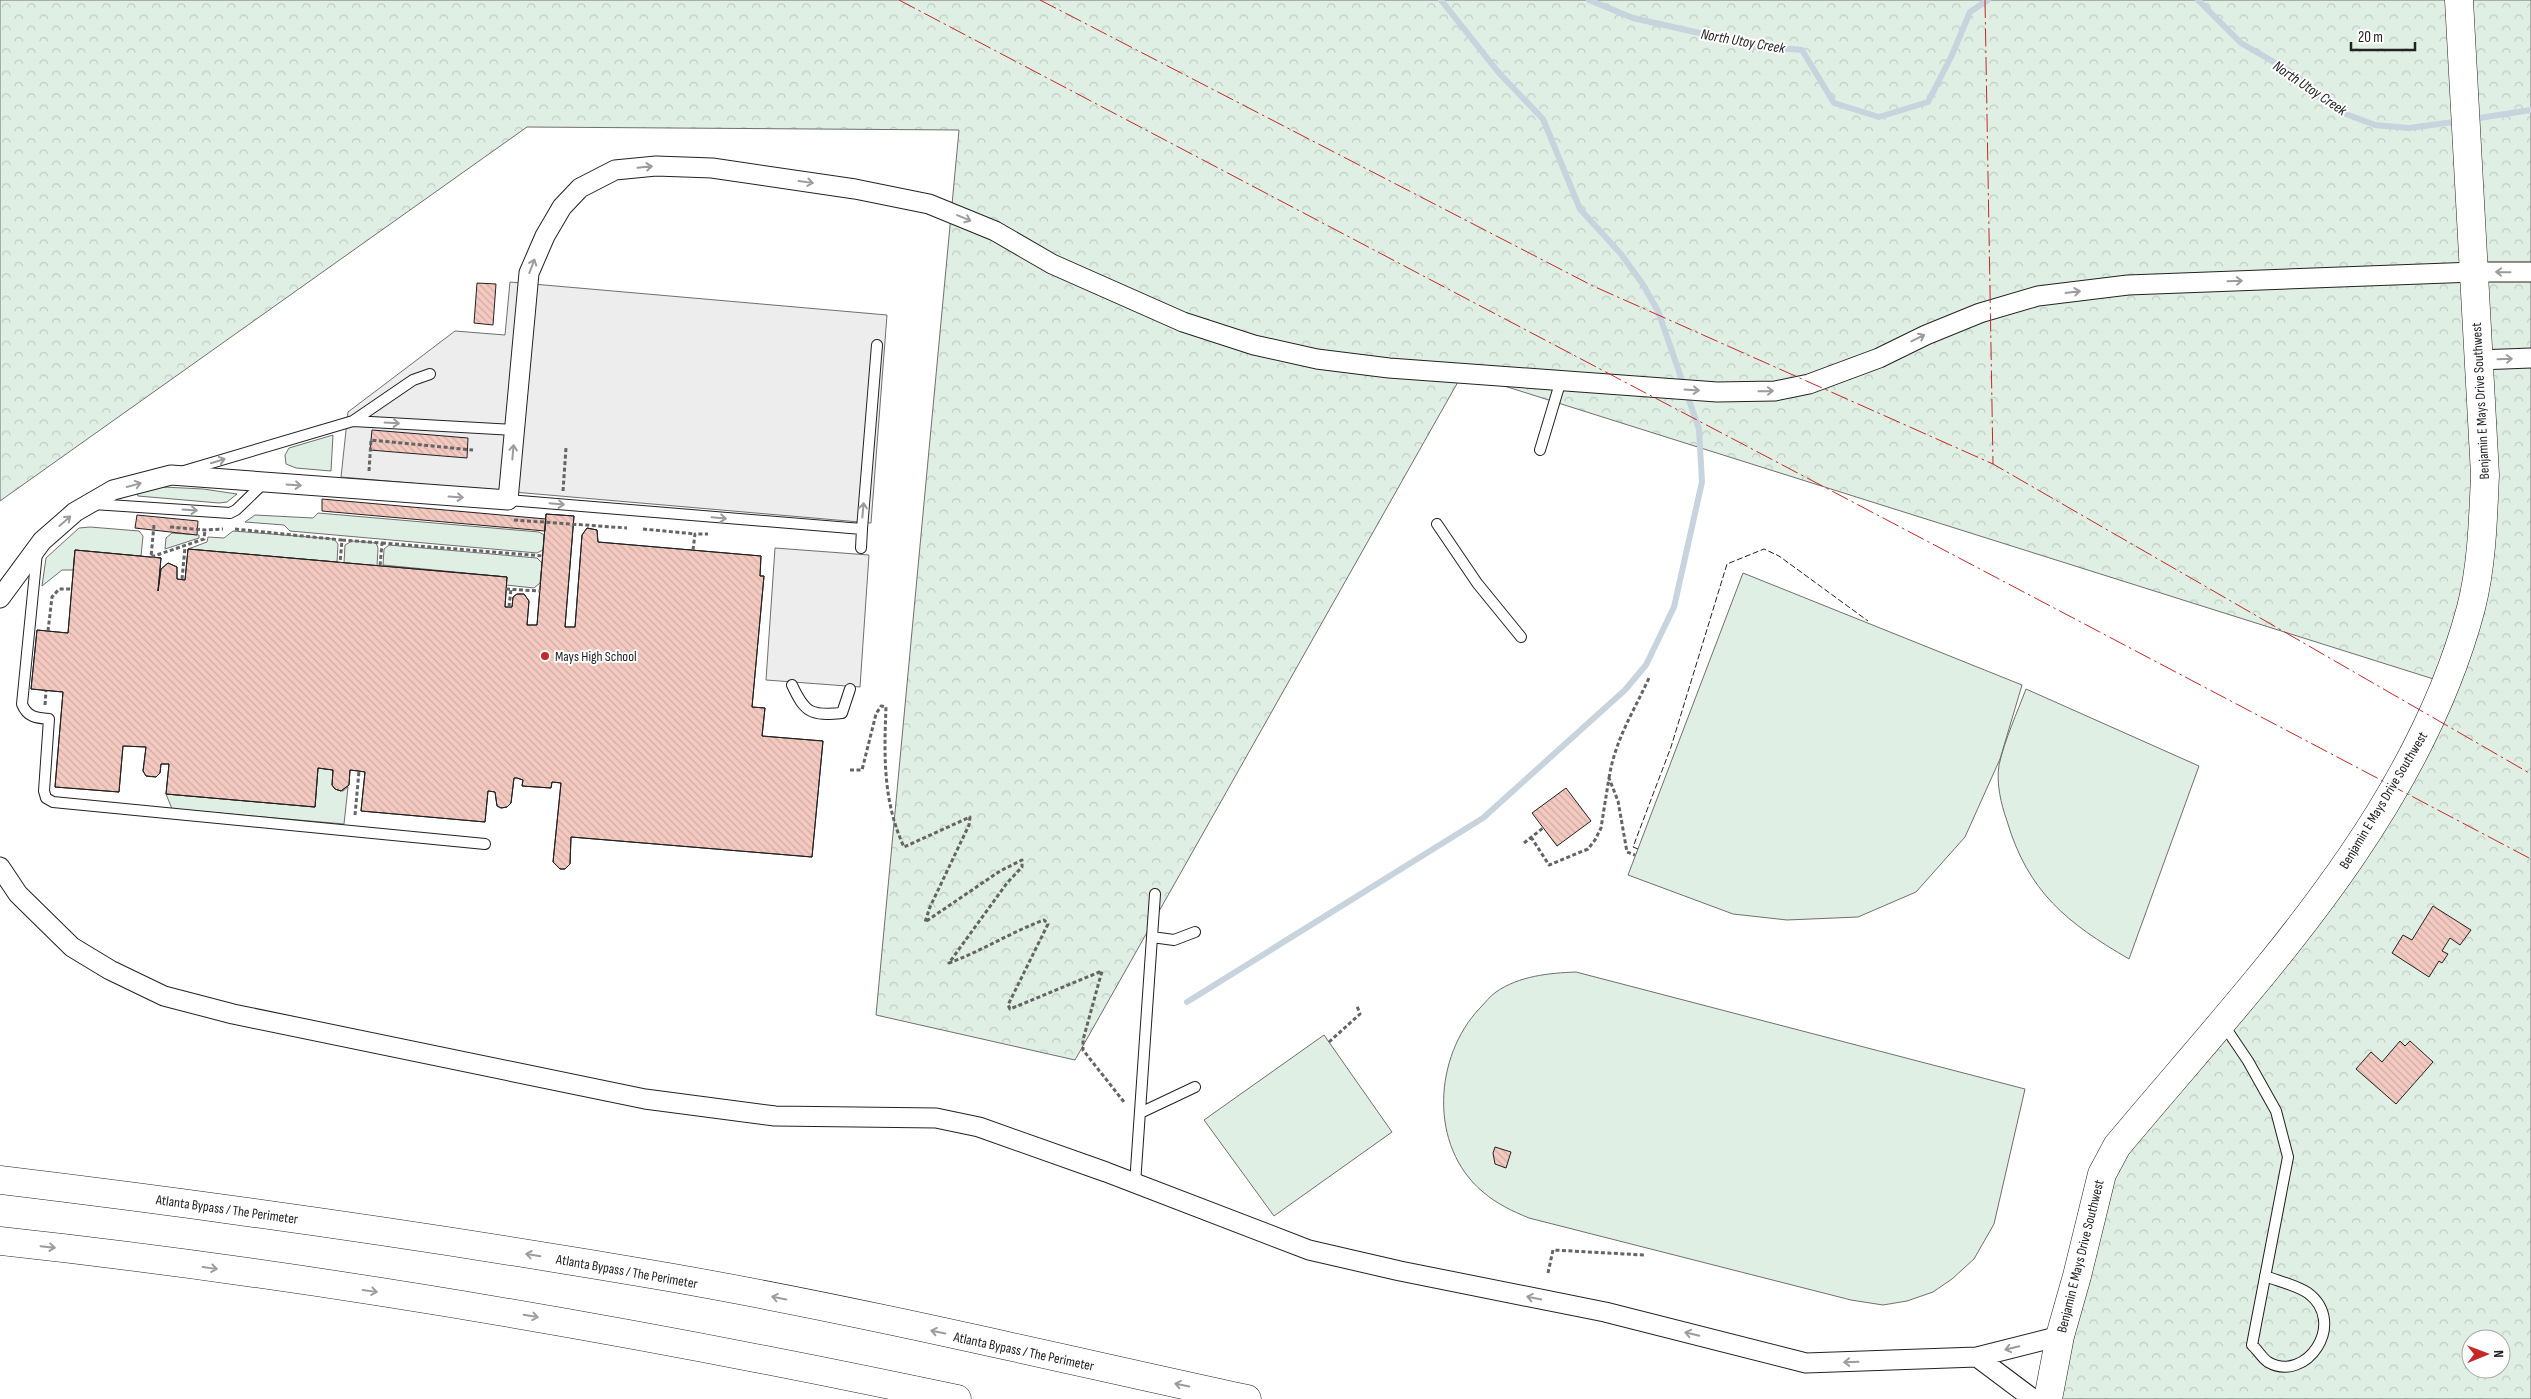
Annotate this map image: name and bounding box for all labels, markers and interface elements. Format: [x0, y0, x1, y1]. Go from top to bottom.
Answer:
scale bar [2351, 20, 2415, 52]
water label: North Utoy Creek [1699, 25, 1787, 58]
text: 20 m [2358, 28, 2383, 47]
water label: North Utoy Creek [2269, 57, 2351, 120]
one-way arrow [637, 162, 653, 171]
one-way arrow [798, 177, 814, 187]
one-way arrow [956, 214, 971, 224]
one-way arrow [528, 259, 537, 274]
one-way arrow [2495, 268, 2511, 277]
one-way arrow [2226, 276, 2242, 285]
one-way arrow [2064, 286, 2080, 296]
street label: Benjamin E Mays Drive Southwest [2468, 322, 2493, 480]
one-way arrow [1910, 333, 1925, 343]
one-way arrow [2496, 354, 2512, 364]
one-way arrow [1684, 386, 1700, 395]
one-way arrow [1757, 387, 1773, 396]
one-way arrow [384, 418, 400, 427]
one-way arrow [508, 444, 518, 460]
one-way arrow [210, 456, 226, 466]
one-way arrow [125, 480, 141, 489]
one-way arrow [286, 480, 302, 489]
one-way arrow [448, 492, 464, 501]
one-way arrow [549, 500, 565, 509]
one-way arrow [859, 503, 868, 519]
one-way arrow [182, 506, 198, 515]
one-way arrow [711, 513, 727, 522]
one-way arrow [59, 515, 72, 527]
place label: Mays High School [555, 648, 637, 665]
marker: Mays High School [539, 650, 551, 662]
street label: Benjamin E Mays Drive Southwest [2336, 729, 2431, 872]
street label: Benjamin E Mays Drive Southwest [2053, 1178, 2108, 1334]
street label: Atlanta Bypass / The Perimeter [154, 1191, 299, 1228]
one-way arrow [40, 1242, 56, 1251]
one-way arrow [525, 1250, 541, 1260]
street label: Atlanta Bypass / The Perimeter [554, 1251, 699, 1292]
one-way arrow [201, 1263, 217, 1273]
one-way arrow [362, 1286, 378, 1296]
one-way arrow [1526, 1292, 1542, 1302]
one-way arrow [771, 1293, 787, 1303]
one-way arrow [522, 1312, 538, 1322]
one-way arrow [930, 1327, 946, 1336]
street label: Atlanta Bypass / The Perimeter [951, 1328, 1096, 1375]
one-way arrow [1685, 1329, 1701, 1338]
north arrow [2461, 1329, 2511, 1379]
one-way arrow [2005, 1344, 2021, 1353]
text: N [2490, 1350, 2507, 1358]
one-way arrow [1843, 1357, 1859, 1366]
one-way arrow [1175, 1380, 1191, 1389]

